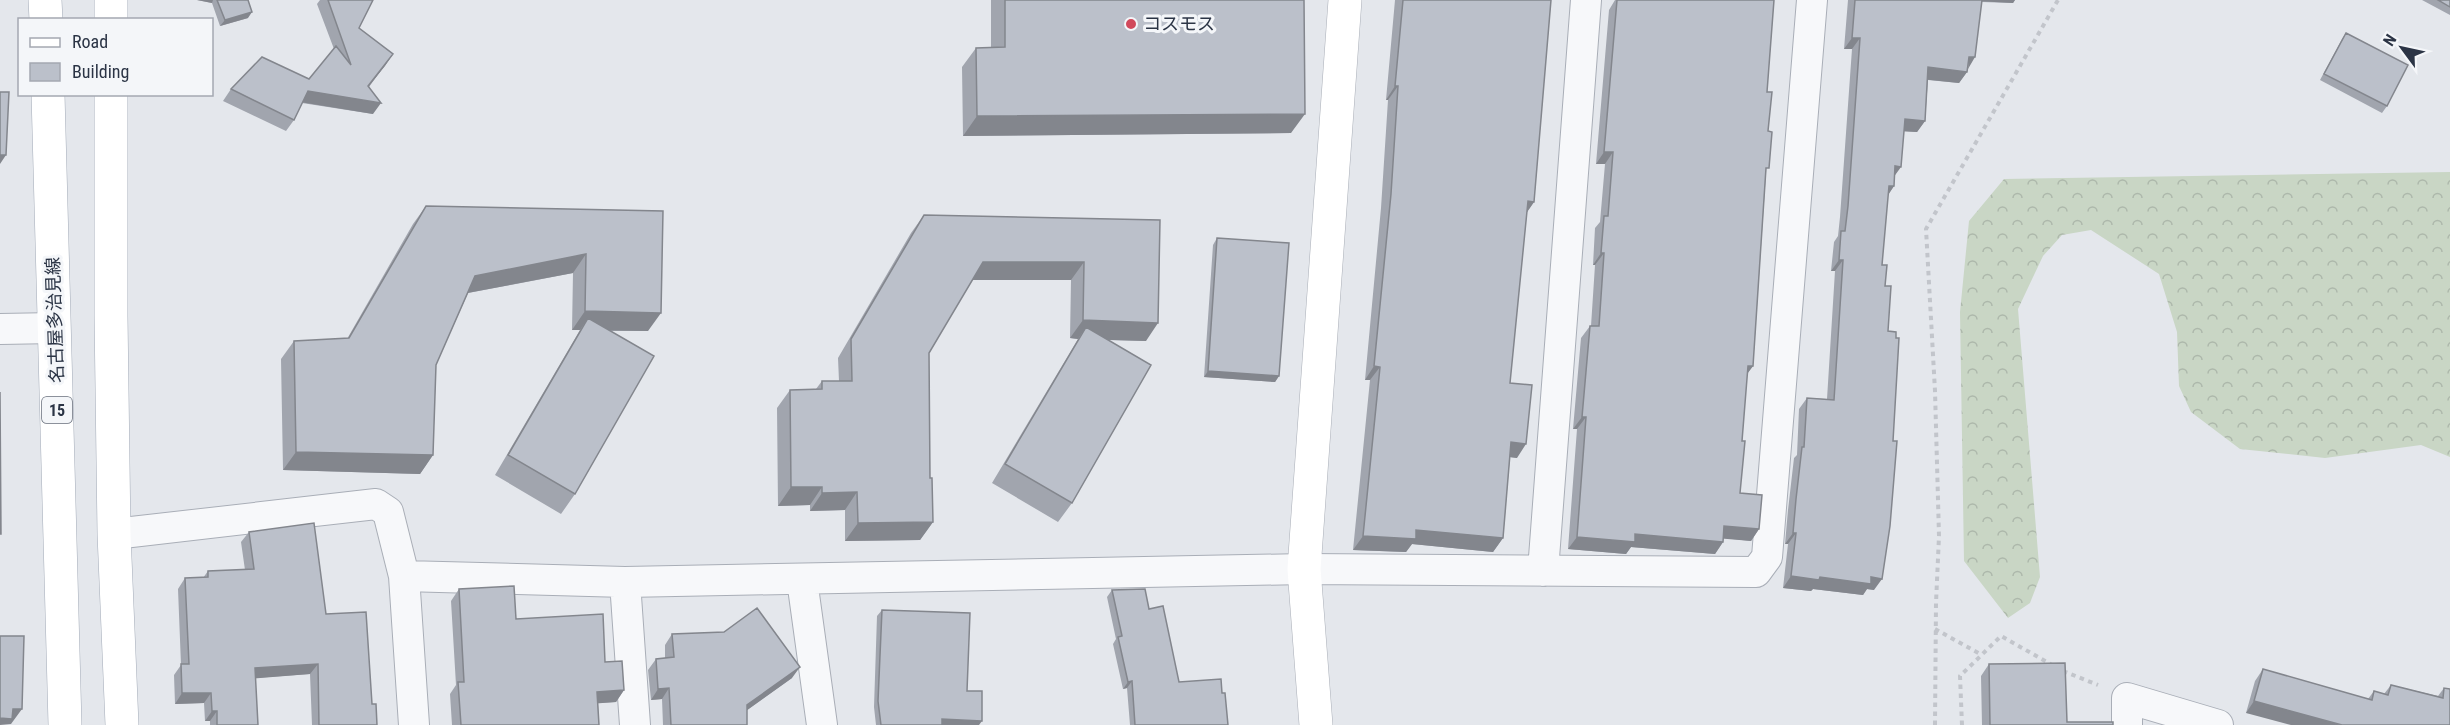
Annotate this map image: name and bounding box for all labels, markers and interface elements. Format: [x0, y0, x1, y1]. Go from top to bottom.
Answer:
place label: コスモス [1143, 13, 1215, 34]
marker: コスモス [1124, 17, 1138, 31]
legend [18, 18, 213, 96]
north arrow [2372, 18, 2432, 78]
text: Road [72, 31, 108, 52]
text: N [2379, 31, 2400, 49]
text: Building [72, 61, 129, 82]
street label: 名古屋多治見線 [42, 257, 67, 383]
road number: 15 [42, 397, 72, 423]

